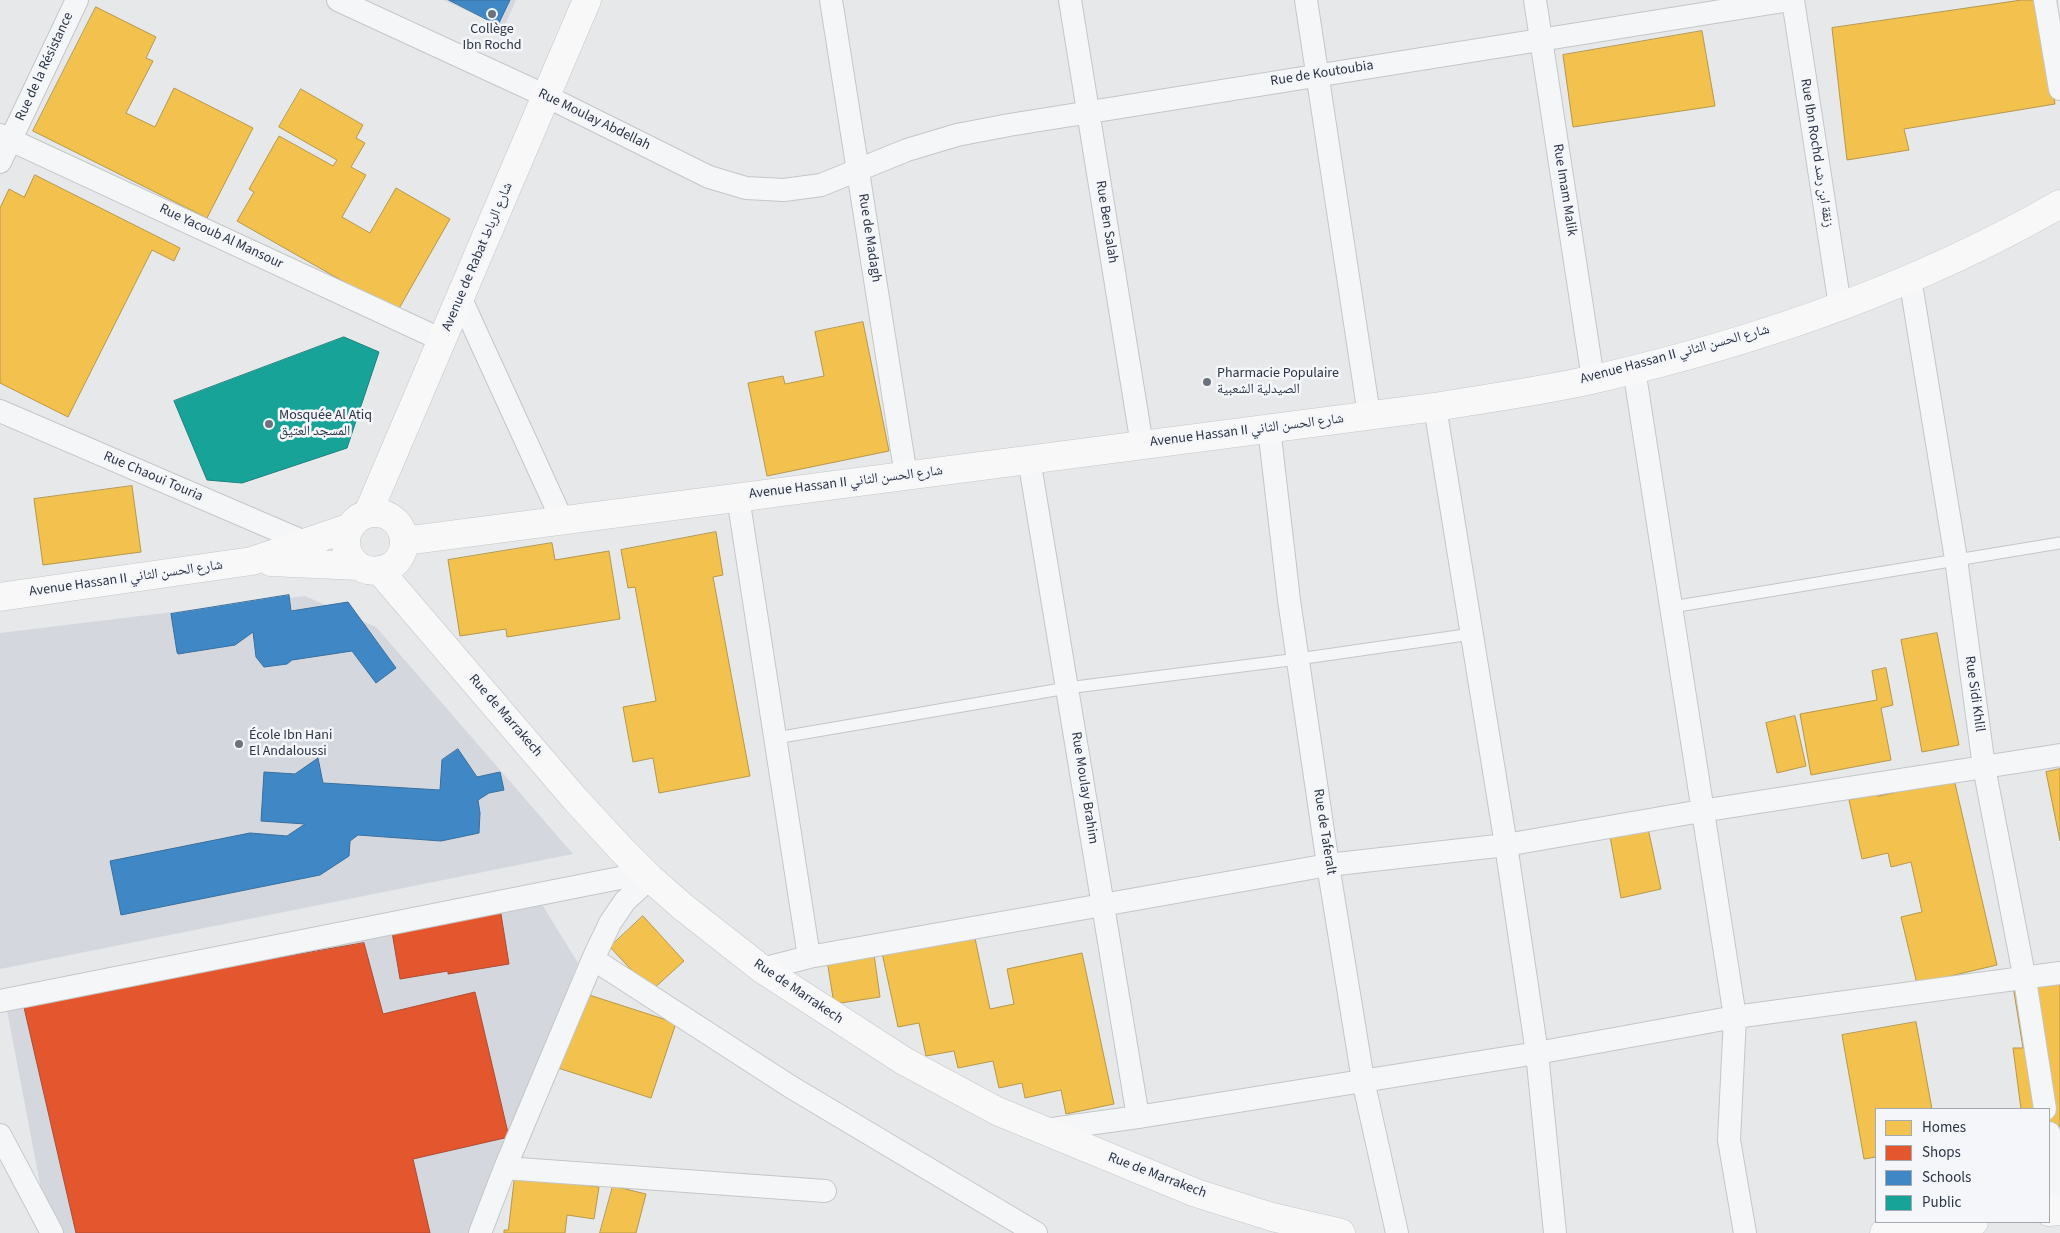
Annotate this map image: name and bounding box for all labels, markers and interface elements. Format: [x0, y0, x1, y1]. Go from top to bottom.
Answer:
marker: Collège Ibn Rochd [486, 8, 498, 20]
street label: Rue de la Résistance [12, 10, 78, 124]
place label: Collège Ibn Rochd [462, 22, 522, 54]
street label: Rue de Koutoubia [1269, 58, 1375, 90]
street label: Rue Ibn Rochd زنقة ابن رشد [1796, 77, 1836, 229]
street label: Rue Moulay Abdellah [535, 86, 653, 154]
street label: Rue Imam Malik [1548, 143, 1580, 237]
street label: Rue Ben Salah [1091, 179, 1121, 265]
street label: Avenue de Rabat شارع الرباط [439, 180, 517, 334]
street label: Rue de Madagh [854, 192, 884, 284]
street label: Rue Yacoub Al Mansour [156, 201, 286, 273]
street label: Avenue Hassan II شارع الحسن الثاني [1579, 322, 1771, 388]
place label: Pharmacie Populaire الصيدلية الشعبية [1217, 366, 1339, 398]
marker: Pharmacie Populaire الصيدلية الشعبية [1201, 376, 1213, 388]
place label: Mosquée Al Atiq المسجد العتيق [279, 408, 372, 441]
street label: Avenue Hassan II شارع الحسن الثاني [1149, 411, 1345, 451]
marker: Mosquée Al Atiq المسجد العتيق [263, 418, 275, 430]
street label: Rue Chaoui Touria [101, 448, 205, 506]
street label: Avenue Hassan II شارع الحسن الثاني [748, 463, 944, 503]
street label: Avenue Hassan II شارع الحسن الثاني [28, 557, 224, 601]
street label: Rue Sidi Khlil [1960, 655, 1988, 733]
street label: Rue de Marrakech [465, 671, 545, 761]
place label: École Ibn Hani El Andaloussi [249, 728, 332, 760]
street label: Rue Moulay Brahim [1067, 731, 1101, 845]
marker: École Ibn Hani El Andaloussi [233, 738, 245, 750]
street label: Rue de Taferalt [1309, 788, 1339, 876]
street label: Rue de Marrakech [750, 956, 846, 1028]
legend [1875, 1108, 2050, 1223]
text: Homes [1922, 1117, 1966, 1138]
text: Shops [1922, 1142, 1961, 1163]
street label: Rue de Marrakech [1105, 1149, 1209, 1203]
text: Schools [1922, 1167, 1971, 1188]
text: Public [1922, 1192, 1961, 1213]

